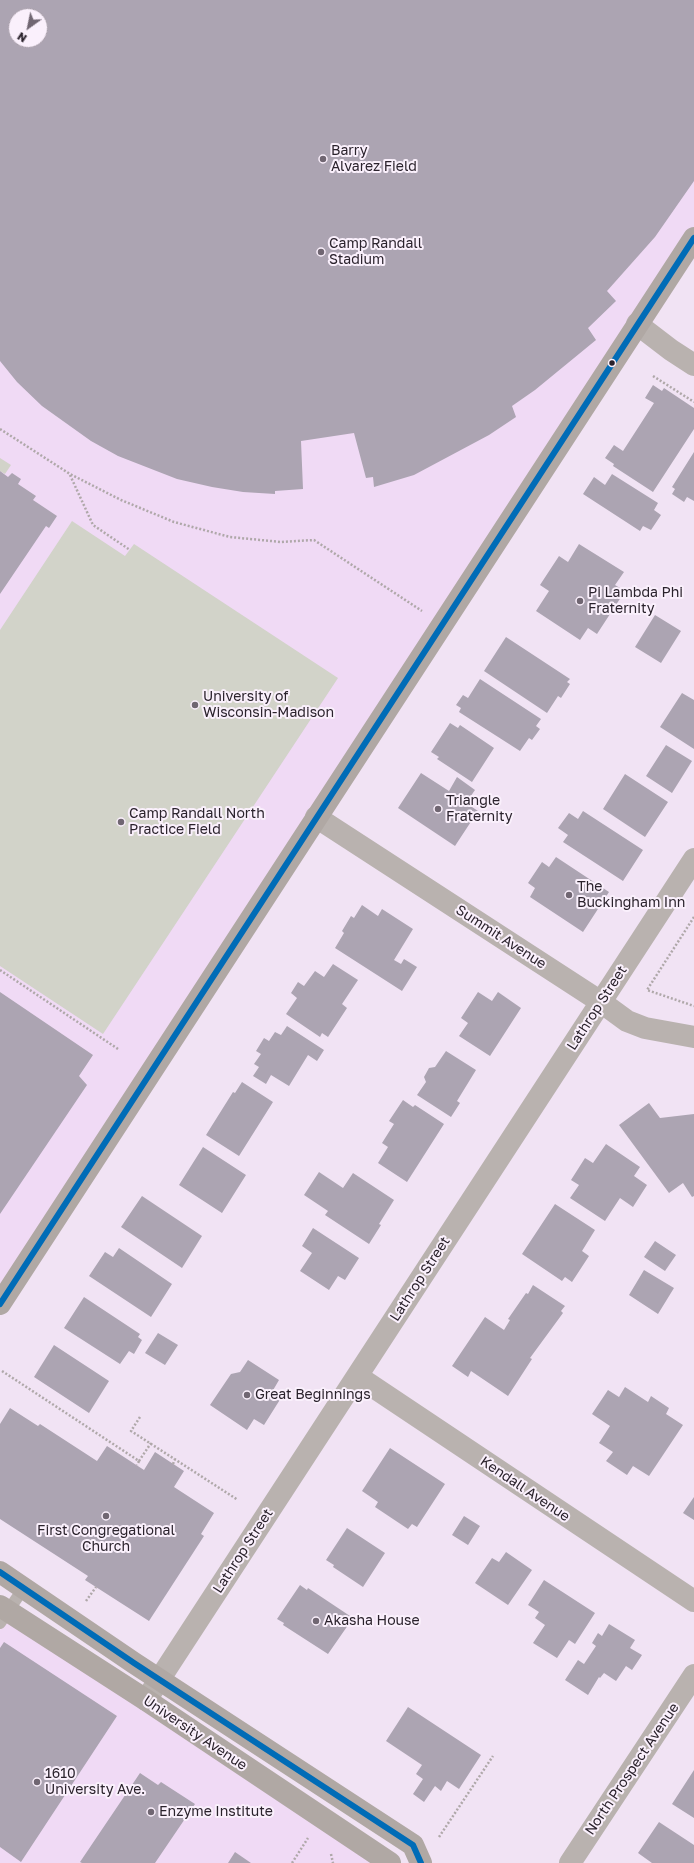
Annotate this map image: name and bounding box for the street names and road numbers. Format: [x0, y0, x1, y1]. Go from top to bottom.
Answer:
street label: Summit Avenue [453, 902, 549, 972]
street label: Lathrop Street [563, 963, 631, 1053]
street label: Lathrop Street [386, 1234, 454, 1324]
street label: Kendall Avenue [477, 1453, 573, 1525]
street label: Lathrop Street [209, 1506, 277, 1596]
street label: University Avenue [140, 1692, 250, 1774]
street label: North Prospect Avenue [582, 1700, 682, 1838]

